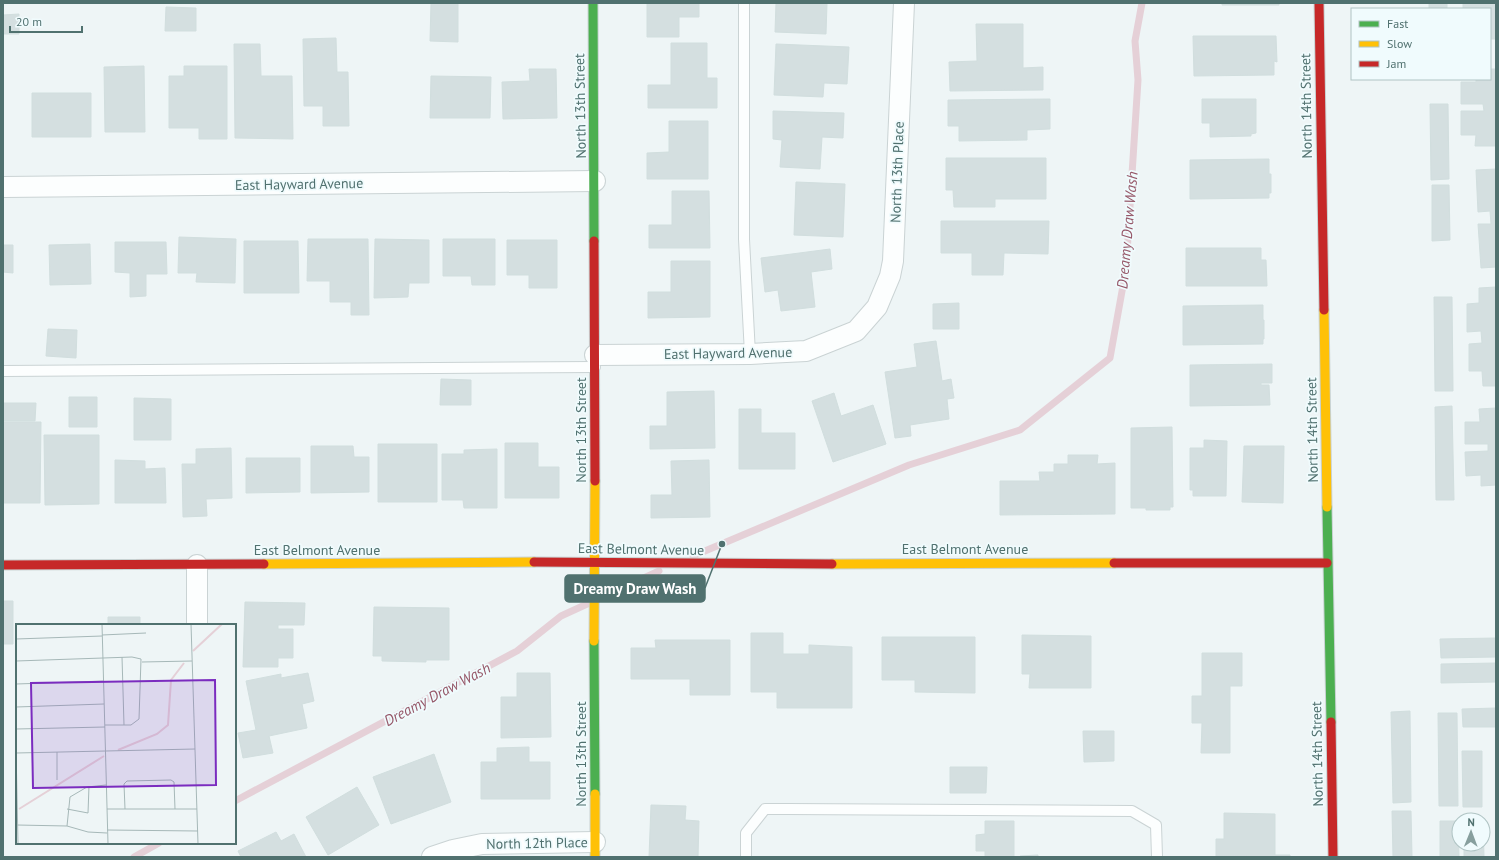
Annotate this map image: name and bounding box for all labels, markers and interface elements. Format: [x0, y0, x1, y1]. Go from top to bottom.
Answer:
scale bar [10, 8, 82, 34]
legend [1351, 8, 1491, 80]
text: 20 m [16, 14, 42, 29]
text: Fast [1387, 16, 1408, 31]
text: Slow [1387, 36, 1412, 51]
street label: North 13th Street [570, 53, 590, 159]
street label: North 14th Street [1296, 53, 1316, 159]
text: Jam [1386, 56, 1406, 71]
street label: North 13th Place [886, 121, 908, 223]
water label: Dreamy Draw Wash [1112, 170, 1142, 290]
street label: East Hayward Avenue [235, 174, 363, 194]
street label: East Hayward Avenue [664, 343, 792, 363]
street label: North 13th Street [572, 377, 590, 483]
street label: North 14th Street [1302, 377, 1322, 483]
street label: East Belmont Avenue [578, 539, 704, 559]
street label: East Belmont Avenue [902, 540, 1028, 558]
street label: East Belmont Avenue [254, 541, 380, 559]
callout: Dreamy Draw Wash [565, 575, 705, 602]
text: Dreamy Draw Wash [574, 579, 696, 598]
inset map [16, 624, 236, 844]
water label: Dreamy Draw Wash [380, 658, 494, 730]
street label: North 13th Street [572, 701, 590, 807]
street label: North 14th Street [1307, 701, 1327, 807]
north arrow [1451, 812, 1491, 852]
text: N [1467, 815, 1475, 829]
street label: North 12th Place [486, 833, 588, 853]

